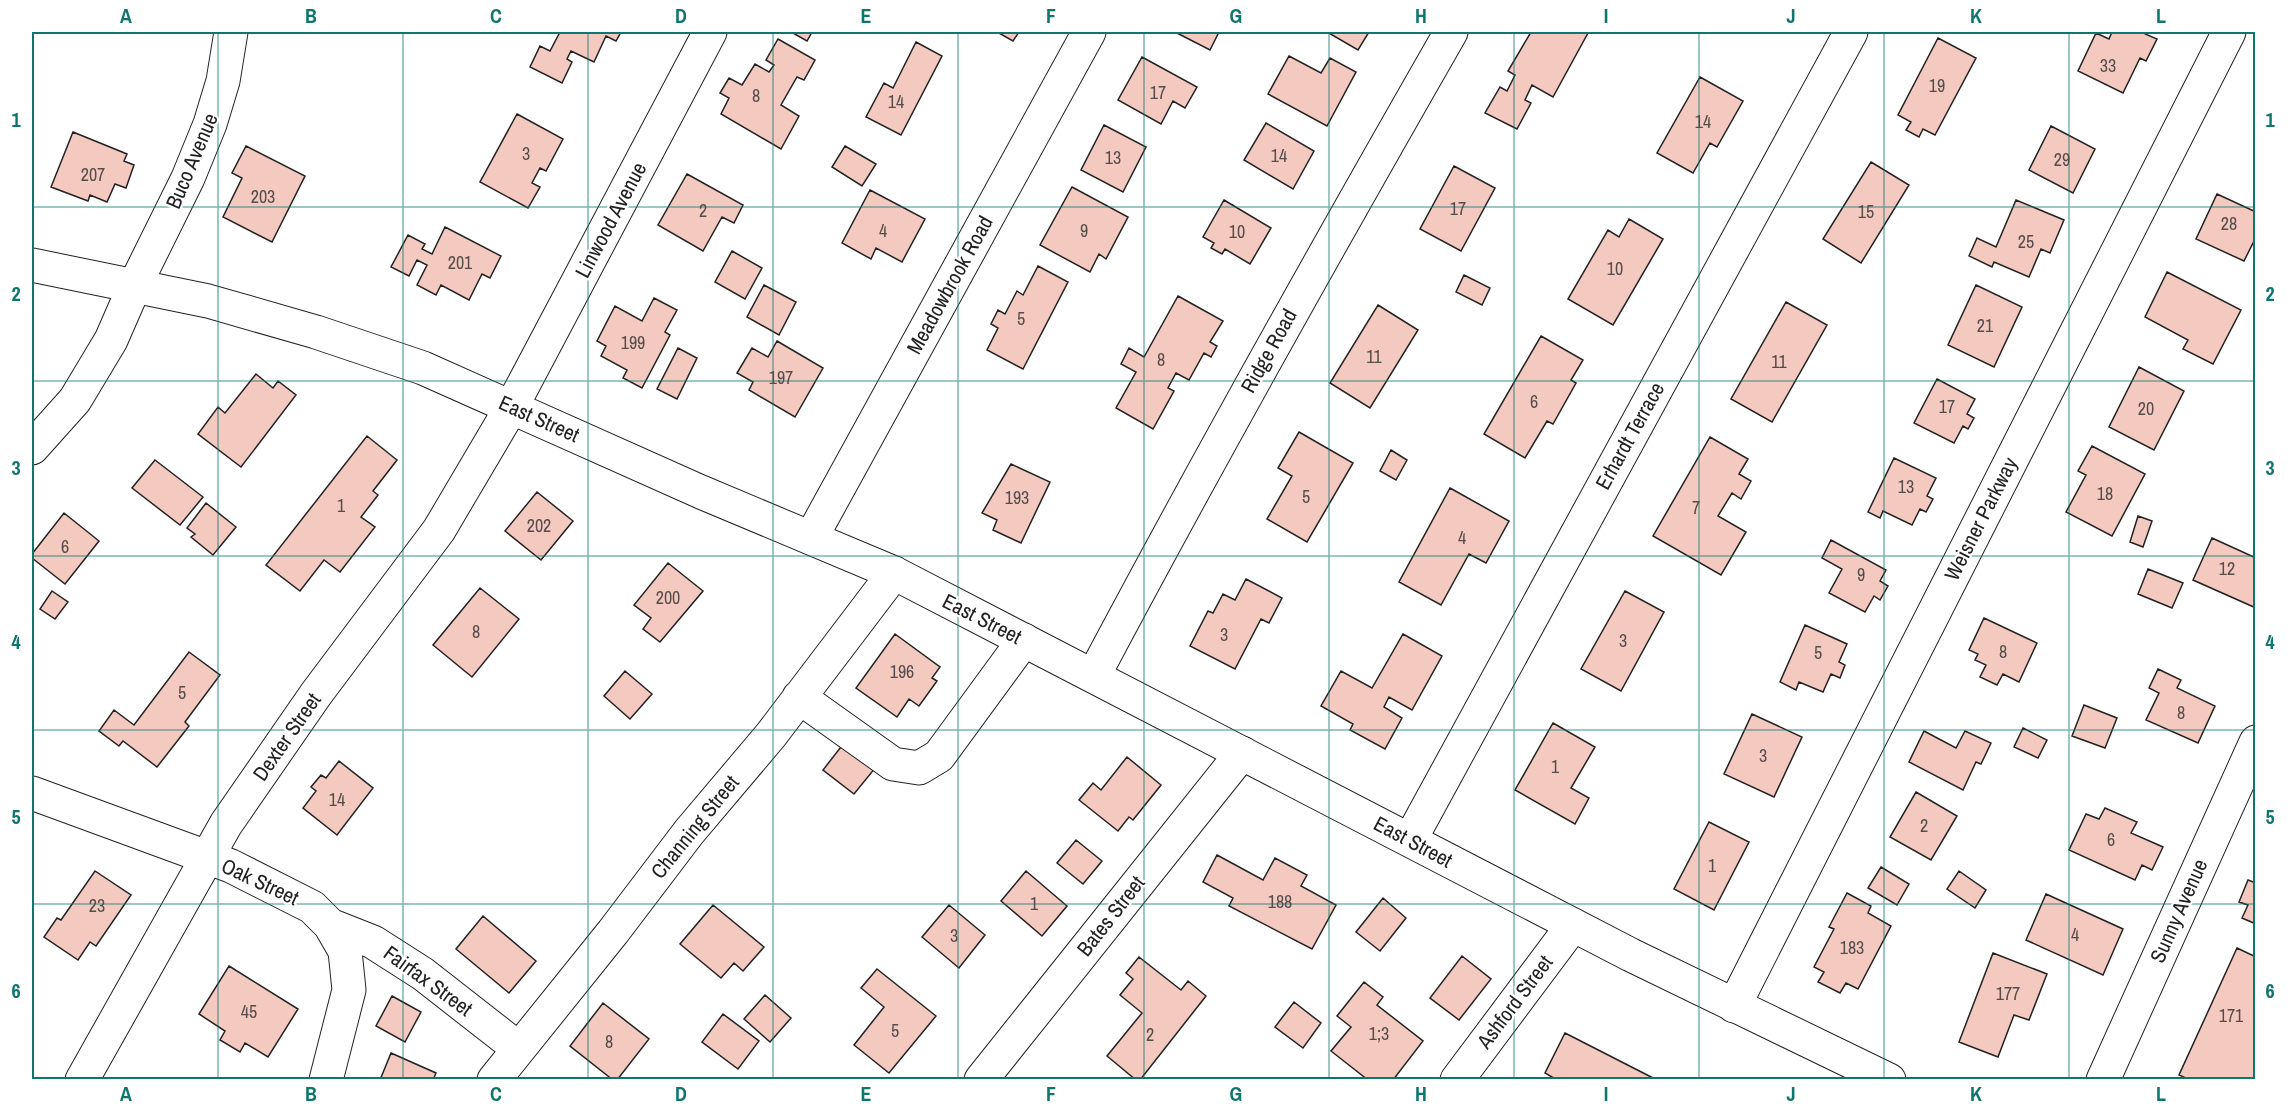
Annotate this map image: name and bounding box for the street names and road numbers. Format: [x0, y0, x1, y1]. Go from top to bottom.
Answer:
street label: Buco Avenue [158, 109, 225, 213]
street label: Linwood Avenue [568, 157, 653, 283]
street label: Meadowbrook Road [900, 210, 1000, 359]
street label: Ridge Road [1234, 304, 1304, 398]
street label: Erhardt Terrace [1588, 377, 1671, 495]
street label: East Street [494, 388, 584, 449]
street label: Weisner Parkway [1937, 452, 2024, 585]
street label: East Street [938, 586, 1027, 651]
street label: Dexter Street [246, 687, 328, 787]
street label: Channing Street [644, 769, 745, 885]
street label: East Street [1369, 809, 1458, 874]
street label: Oak Street [217, 851, 304, 912]
street label: Sunny Avenue [2143, 854, 2214, 967]
street label: Bates Street [1070, 869, 1151, 962]
street label: Fairfax Street [378, 938, 479, 1023]
street label: Ashford Street [1469, 949, 1559, 1055]

